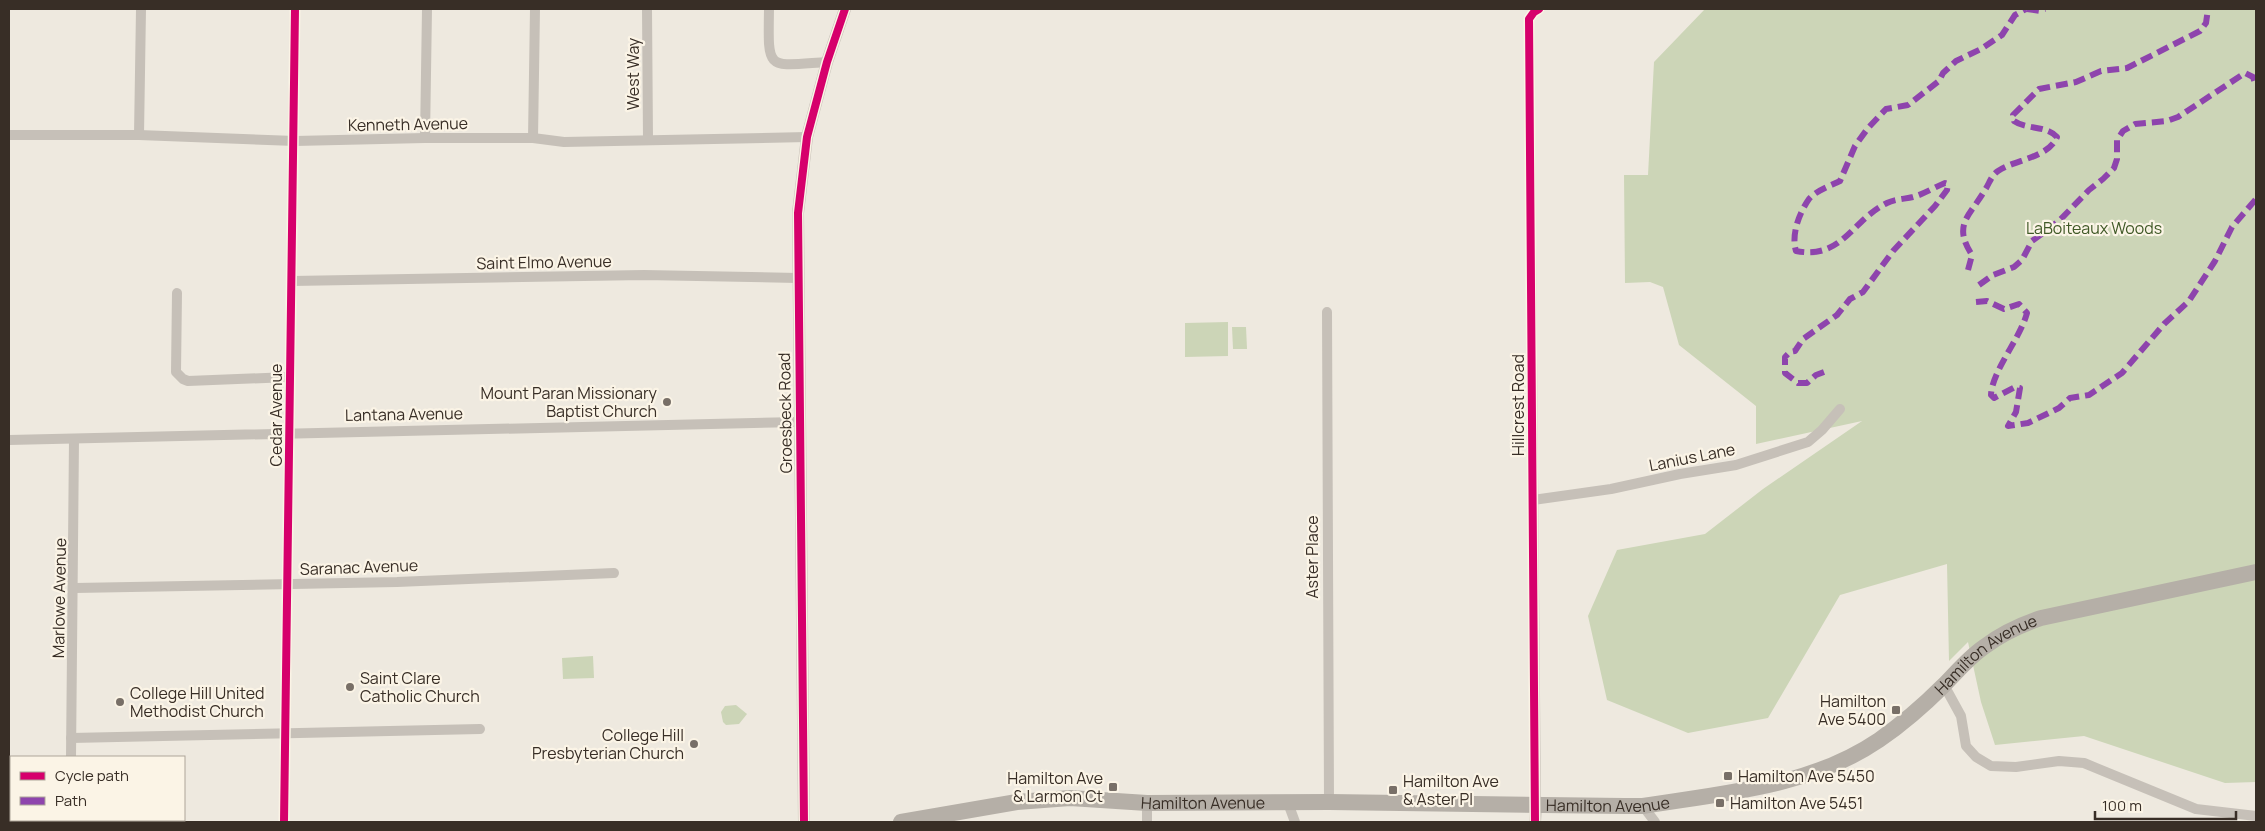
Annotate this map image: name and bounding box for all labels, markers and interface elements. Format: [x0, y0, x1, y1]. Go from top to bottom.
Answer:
street label: West Way [622, 37, 644, 110]
street label: Kenneth Avenue [348, 112, 468, 136]
park label: LaBoiteaux Woods [2026, 217, 2162, 239]
street label: Saint Elmo Avenue [476, 250, 612, 274]
street label: Groesbeck Road [773, 352, 797, 474]
street label: Hillcrest Road [1507, 354, 1529, 456]
street label: Cedar Avenue [265, 364, 287, 466]
place label: Mount Paran Missionary Baptist Church [481, 382, 658, 422]
marker: Mount Paran Missionary Baptist Church [661, 396, 673, 408]
street label: Lantana Avenue [345, 402, 463, 426]
street label: Lanius Lane [1647, 438, 1737, 476]
street label: Aster Place [1301, 515, 1323, 599]
street label: Marlowe Avenue [47, 538, 71, 658]
street label: Saranac Avenue [299, 554, 419, 580]
street label: Hamilton Avenue [1929, 609, 2040, 700]
place label: Saint Clare Catholic Church [360, 667, 480, 707]
marker: Saint Clare Catholic Church [344, 681, 356, 693]
place label: College Hill United Methodist Church [130, 682, 265, 722]
place label: Hamilton Ave 5400 [1818, 690, 1886, 730]
marker: College Hill United Methodist Church [114, 696, 126, 708]
marker: Hamilton Ave 5400 [1890, 704, 1902, 716]
place label: College Hill Presbyterian Church [532, 724, 684, 764]
marker: College Hill Presbyterian Church [688, 738, 700, 750]
legend [10, 756, 185, 821]
text: Cycle path [55, 765, 129, 786]
place label: Hamilton Ave 5450 [1738, 765, 1875, 787]
place label: Hamilton Ave & Larmon Ct [1007, 767, 1103, 807]
place label: Hamilton Ave & Aster Pl [1403, 770, 1499, 810]
marker: Hamilton Ave 5450 [1722, 770, 1734, 782]
marker: Hamilton Ave & Larmon Ct [1107, 781, 1119, 793]
marker: Hamilton Ave & Aster Pl [1387, 784, 1399, 796]
scale bar [2095, 788, 2236, 820]
text: Path [55, 790, 87, 811]
street label: Hamilton Avenue [1140, 791, 1265, 814]
street label: Hamilton Avenue [1546, 791, 1671, 817]
place label: Hamilton Ave 5451 [1730, 792, 1863, 814]
text: 100 m [2102, 795, 2142, 816]
marker: Hamilton Ave 5451 [1714, 797, 1726, 809]

